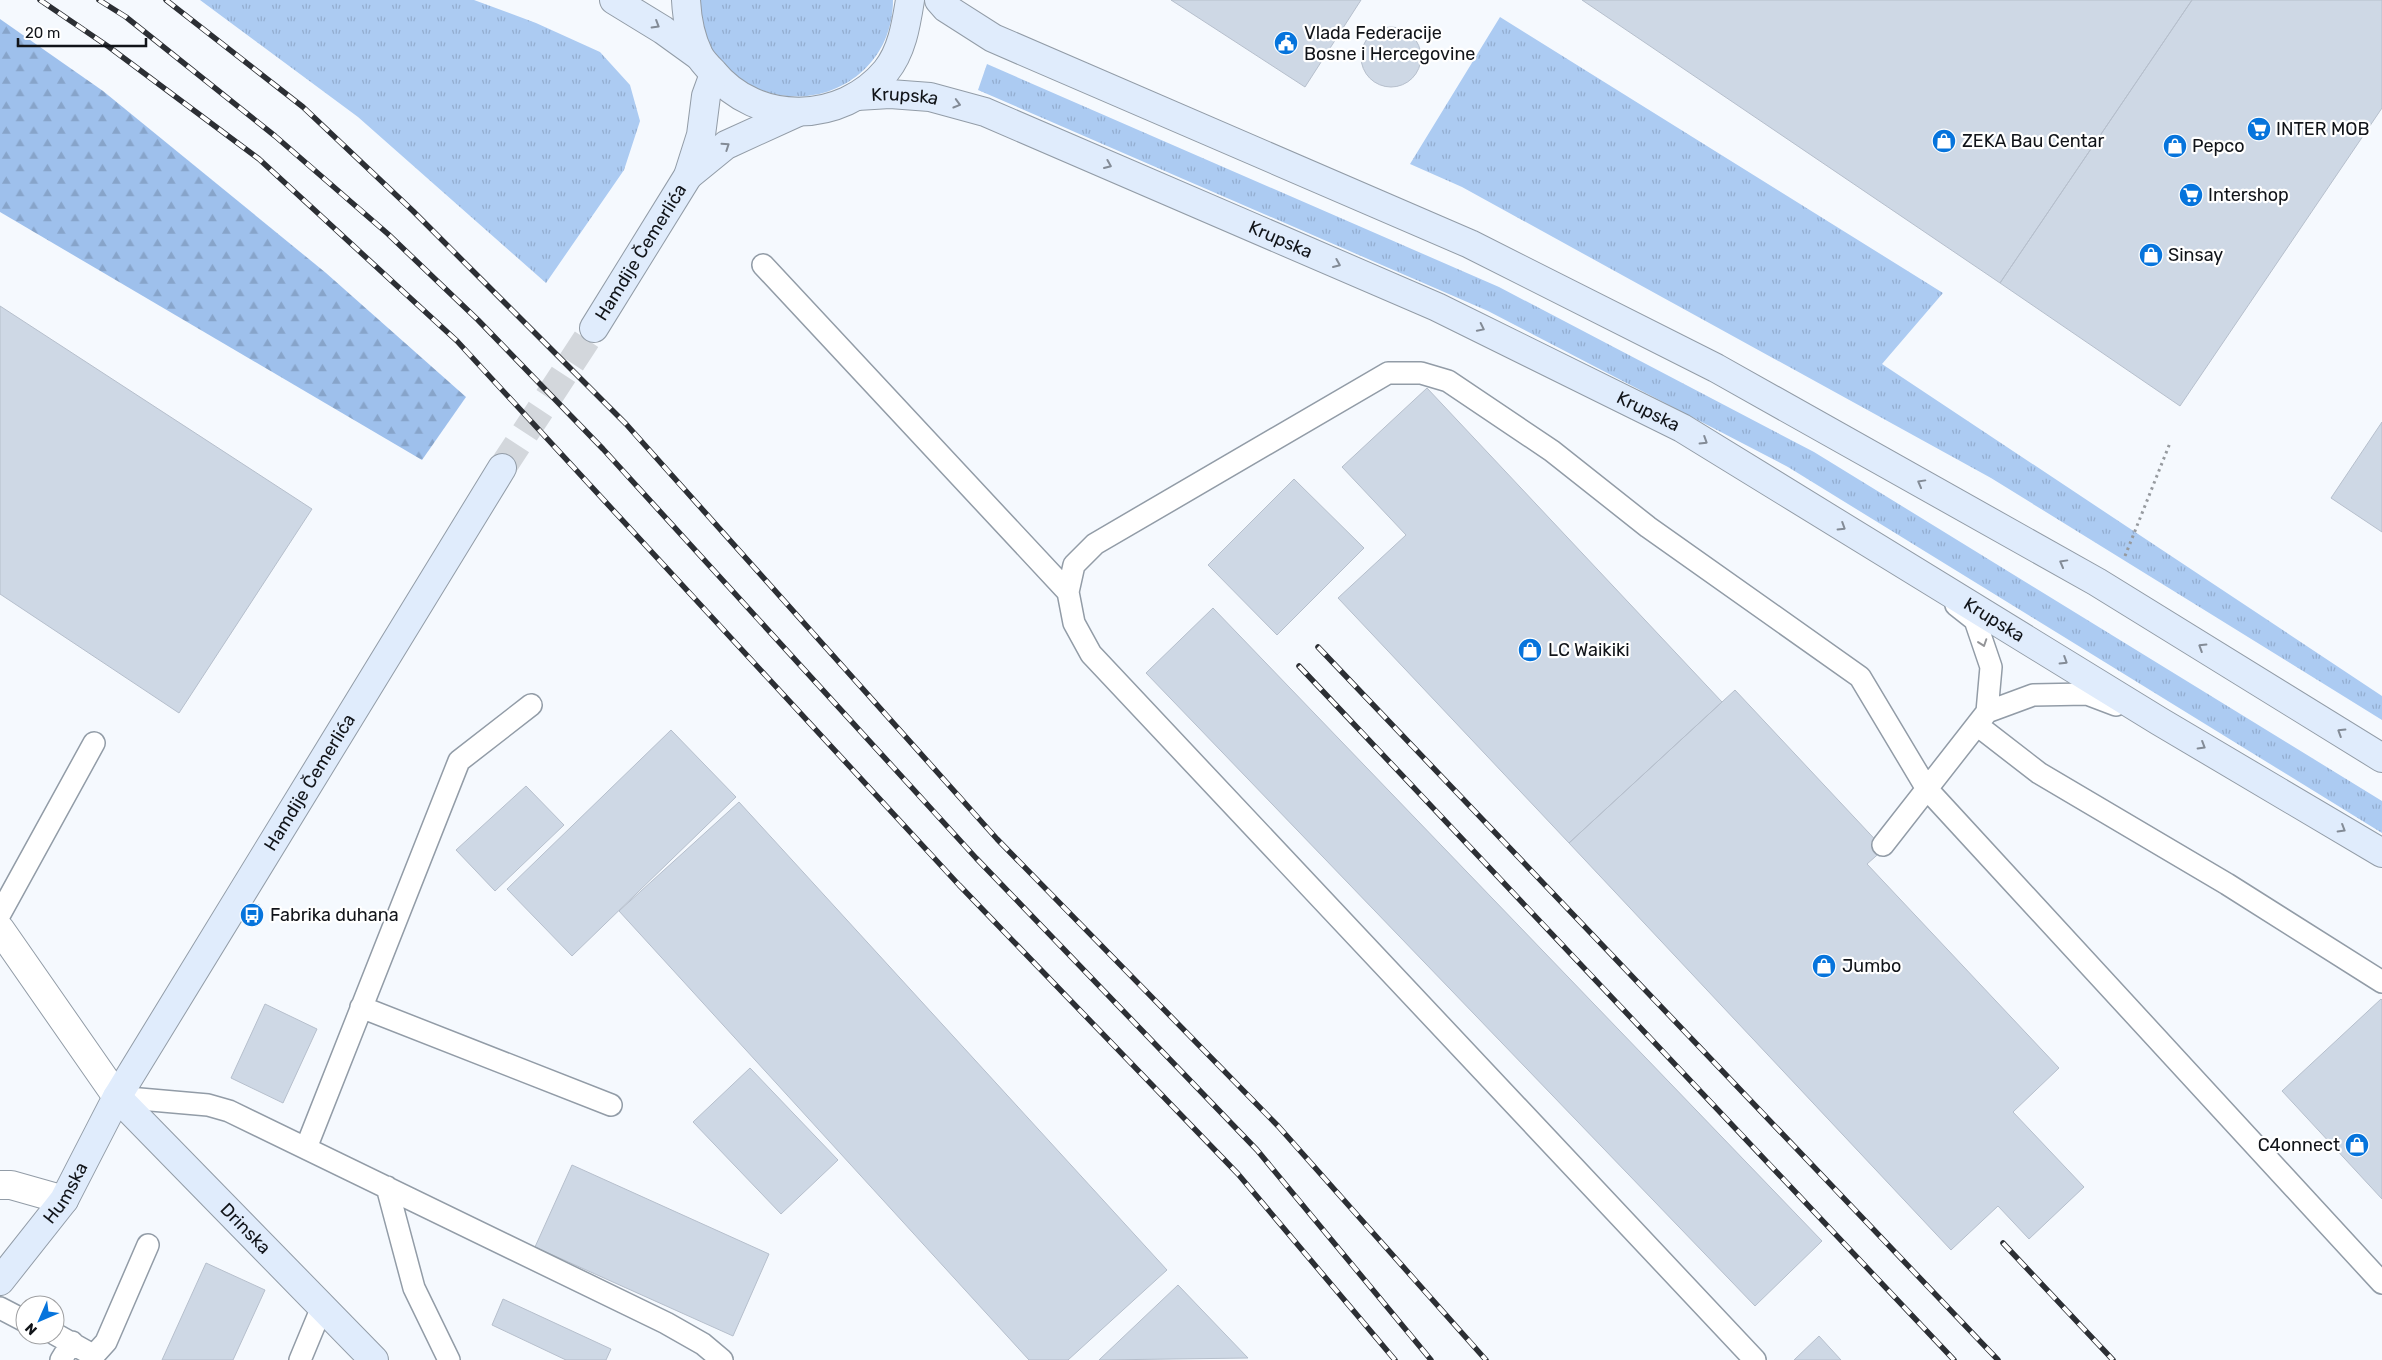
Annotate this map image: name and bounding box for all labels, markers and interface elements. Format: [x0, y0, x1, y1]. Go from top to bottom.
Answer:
scale bar [18, 15, 145, 47]
one-way arrow [650, 19, 659, 29]
place label: Vlada Federacije Bosne i Hercegovine [1304, 22, 1475, 65]
text: 20 m [25, 24, 60, 42]
public building icon: Vlada Federacije Bosne i Hercegovine [1273, 30, 1299, 56]
street label: Krupska [871, 83, 941, 110]
one-way arrow [952, 99, 961, 109]
supermarket icon: INTER MOB [2246, 116, 2272, 142]
place label: INTER MOB [2276, 118, 2369, 140]
shop icon: ZEKA Bau Centar [1931, 128, 1957, 154]
place label: ZEKA Bau Centar [1962, 130, 2105, 152]
shop icon: Pepco [2162, 133, 2188, 159]
place label: Pepco [2192, 135, 2245, 157]
one-way arrow [720, 143, 730, 152]
one-way arrow [1103, 159, 1112, 169]
street label: Hamdije Čemerlića [590, 180, 691, 325]
supermarket icon: Intershop [2178, 182, 2204, 208]
place label: Intershop [2208, 184, 2289, 206]
street label: Krupska [1245, 216, 1316, 263]
shop icon: Sinsay [2138, 242, 2164, 268]
place label: Sinsay [2168, 244, 2223, 266]
one-way arrow [1332, 257, 1341, 268]
one-way arrow [1476, 322, 1485, 333]
street label: Krupska [1613, 387, 1683, 436]
one-way arrow [1699, 435, 1708, 445]
one-way arrow [1918, 480, 1927, 490]
one-way arrow [1837, 521, 1846, 530]
one-way arrow [2059, 559, 2068, 569]
street label: Krupska [1960, 593, 2029, 647]
shop icon: LC Waikiki [1517, 637, 1543, 663]
one-way arrow [1977, 638, 1987, 647]
place label: LC Waikiki [1548, 639, 1630, 661]
one-way arrow [2199, 644, 2208, 653]
one-way arrow [2059, 655, 2068, 665]
street label: Hamdije Čemerlića [259, 710, 360, 855]
one-way arrow [2337, 729, 2346, 739]
one-way arrow [2197, 740, 2206, 750]
one-way arrow [2337, 823, 2346, 833]
bus stop icon: Fabrika duhana [239, 902, 265, 928]
place label: Fabrika duhana [270, 904, 399, 926]
shop icon: Jumbo [1811, 953, 1837, 979]
place label: Jumbo [1842, 955, 1901, 977]
shop icon: C4onnect [2344, 1132, 2370, 1158]
place label: C4onnect [2258, 1134, 2340, 1156]
street label: Humska [39, 1159, 92, 1228]
street label: Drinska [216, 1198, 275, 1259]
north arrow [15, 1295, 65, 1345]
text: N [22, 1319, 41, 1338]

